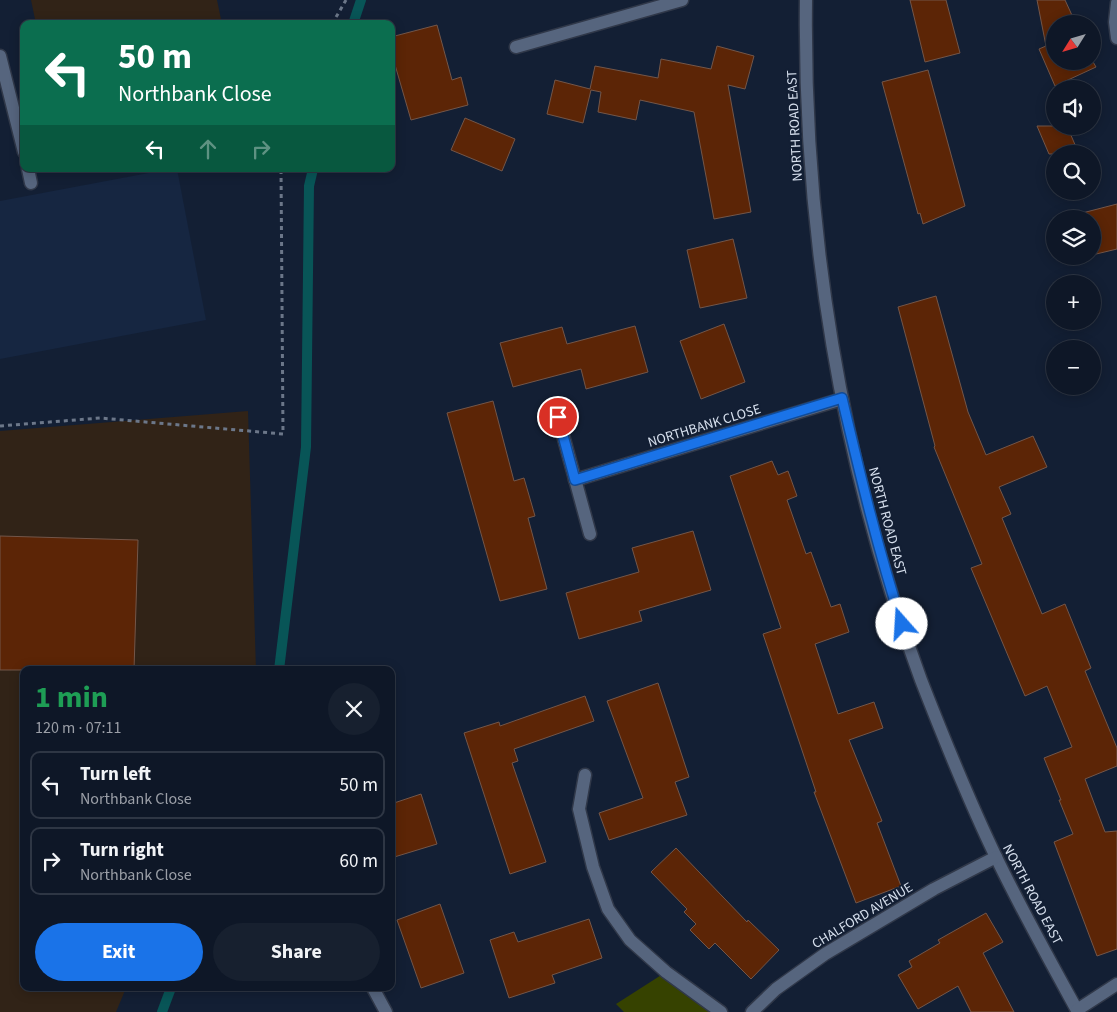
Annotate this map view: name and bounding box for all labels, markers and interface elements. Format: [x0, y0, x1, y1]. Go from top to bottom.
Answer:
north arrow [1046, 15, 1101, 70]
map controls [1046, 15, 1101, 395]
text: 50 m [118, 32, 192, 82]
icon: left [35, 40, 100, 105]
street label: NORTH ROAD EAST [782, 69, 808, 182]
text: Northbank Close [118, 78, 272, 110]
button: sound [1046, 80, 1101, 135]
icon: left [141, 135, 169, 163]
icon: ahead [194, 135, 222, 163]
icon: right [247, 135, 275, 163]
button: search [1046, 145, 1101, 200]
button: layers [1046, 210, 1101, 265]
button: + [1046, 275, 1101, 330]
button: − [1046, 340, 1101, 395]
pin [537, 396, 579, 438]
street label: NORTHBANK CLOSE [645, 399, 763, 453]
icon: arrive [544, 403, 572, 431]
street label: NORTH ROAD EAST [863, 465, 911, 578]
position arrow [875, 597, 927, 649]
text: 1 min [35, 676, 108, 719]
button: close [328, 683, 380, 735]
text: 120 m · 07:11 [35, 717, 122, 739]
text: Turn left [80, 761, 151, 788]
icon: left [37, 771, 65, 799]
text: 50 m [340, 772, 378, 799]
text: Northbank Close [80, 788, 192, 810]
text: Turn right [80, 837, 164, 864]
street label: NORTH ROAD EAST [997, 841, 1067, 949]
icon: right [37, 847, 65, 875]
text: 60 m [340, 848, 378, 875]
text: Northbank Close [80, 864, 192, 886]
street label: CHALFORD AVENUE [808, 878, 917, 954]
button: Exit [35, 923, 203, 981]
button: Share [213, 923, 380, 981]

